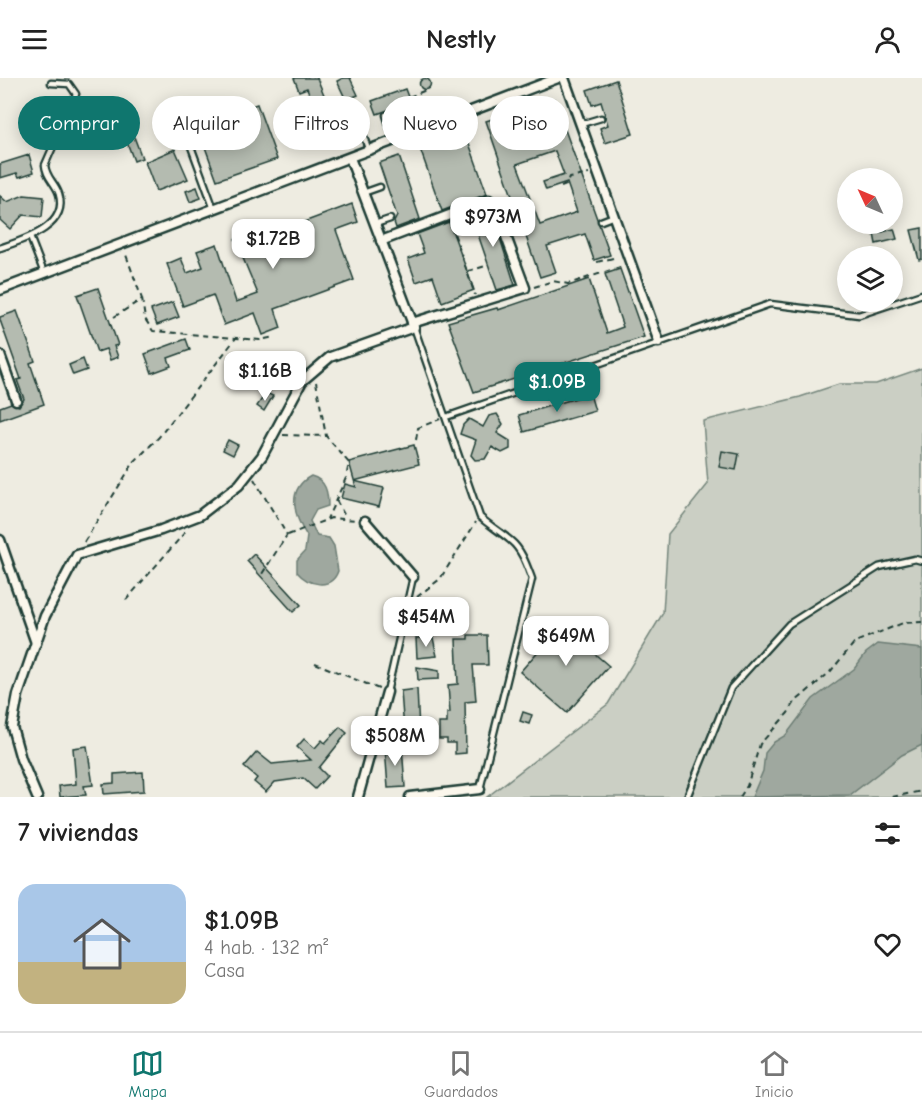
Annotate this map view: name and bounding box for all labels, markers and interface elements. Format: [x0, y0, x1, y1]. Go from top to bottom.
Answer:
icon: menu [18, 23, 51, 56]
icon: person [871, 23, 904, 56]
text: Nestly [426, 24, 496, 55]
chip: Comprar [18, 96, 140, 150]
chip: Alquilar [152, 96, 261, 150]
chip: Filtros [273, 96, 370, 150]
chip: Nuevo [382, 96, 478, 150]
chip: Piso [490, 96, 569, 150]
north arrow [837, 168, 903, 234]
map controls [837, 168, 903, 312]
pin: $973M [451, 197, 535, 248]
text: $973M [464, 205, 522, 228]
pin: $1.72B [224, 219, 322, 270]
text: $1.72B [246, 227, 300, 250]
button: layers [837, 246, 903, 312]
pin: $1.16B [216, 351, 314, 402]
text: $1.16B [238, 359, 292, 382]
pin: $1.09B [508, 362, 606, 413]
text: $1.09B [528, 370, 586, 393]
pin: $454M [384, 597, 468, 648]
text: $454M [397, 605, 455, 628]
pin: $649M [524, 616, 608, 667]
text: $649M [537, 624, 595, 647]
pin: $508M [353, 716, 437, 767]
text: $508M [365, 724, 425, 747]
icon: filters [871, 817, 904, 850]
text: 7 viviendas [18, 818, 138, 848]
text: $1.09B [204, 906, 279, 936]
icon: home [66, 908, 138, 980]
icon: heart [871, 928, 904, 961]
text: 4 hab. · 132 m² [204, 936, 328, 959]
text: Casa [204, 959, 245, 982]
tab: Mapa [129, 1047, 167, 1101]
tab: Guardados [424, 1047, 498, 1101]
tab: Inicio [755, 1047, 793, 1101]

